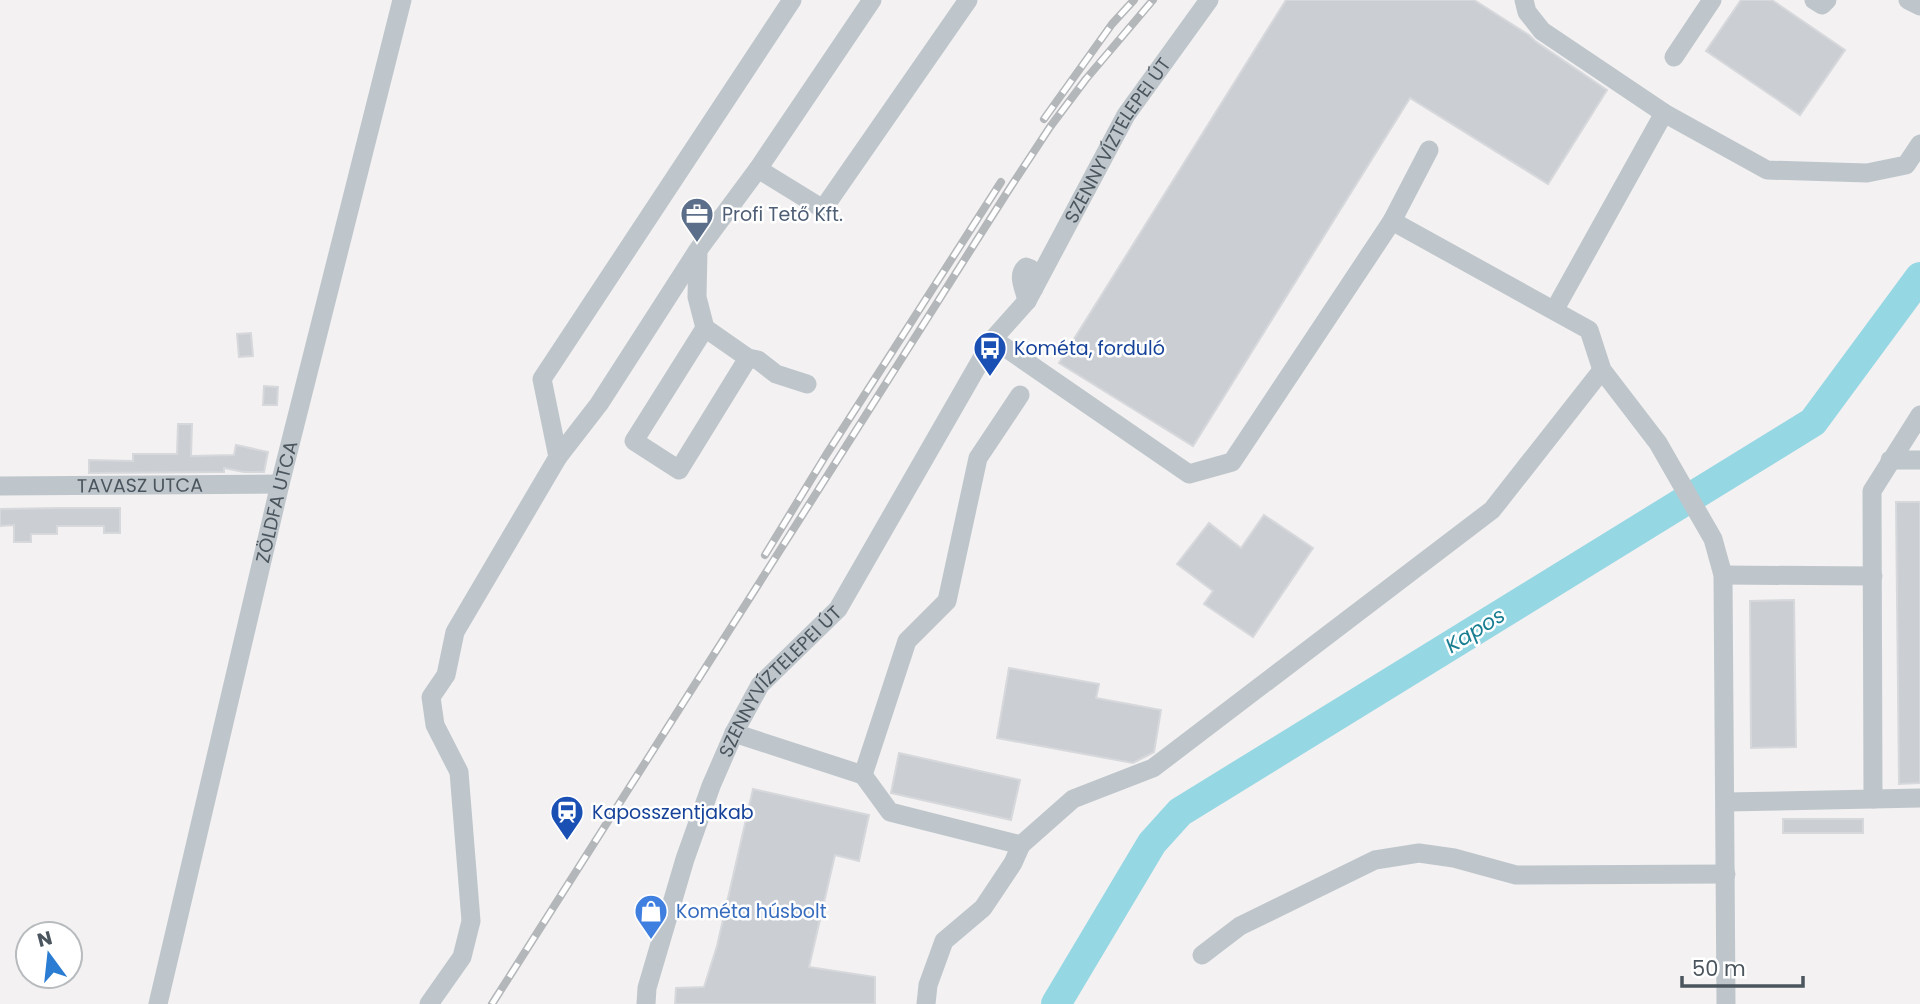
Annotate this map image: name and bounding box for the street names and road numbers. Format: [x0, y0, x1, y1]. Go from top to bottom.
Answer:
street label: SZENNYVÍZTELEPEI ÚT [1057, 52, 1177, 228]
street label: ZÖLDFA UTCA [248, 438, 304, 566]
street label: TAVASZ UTCA [77, 471, 203, 499]
street label: SZENNYVÍZTELEPEI ÚT [712, 599, 847, 761]

